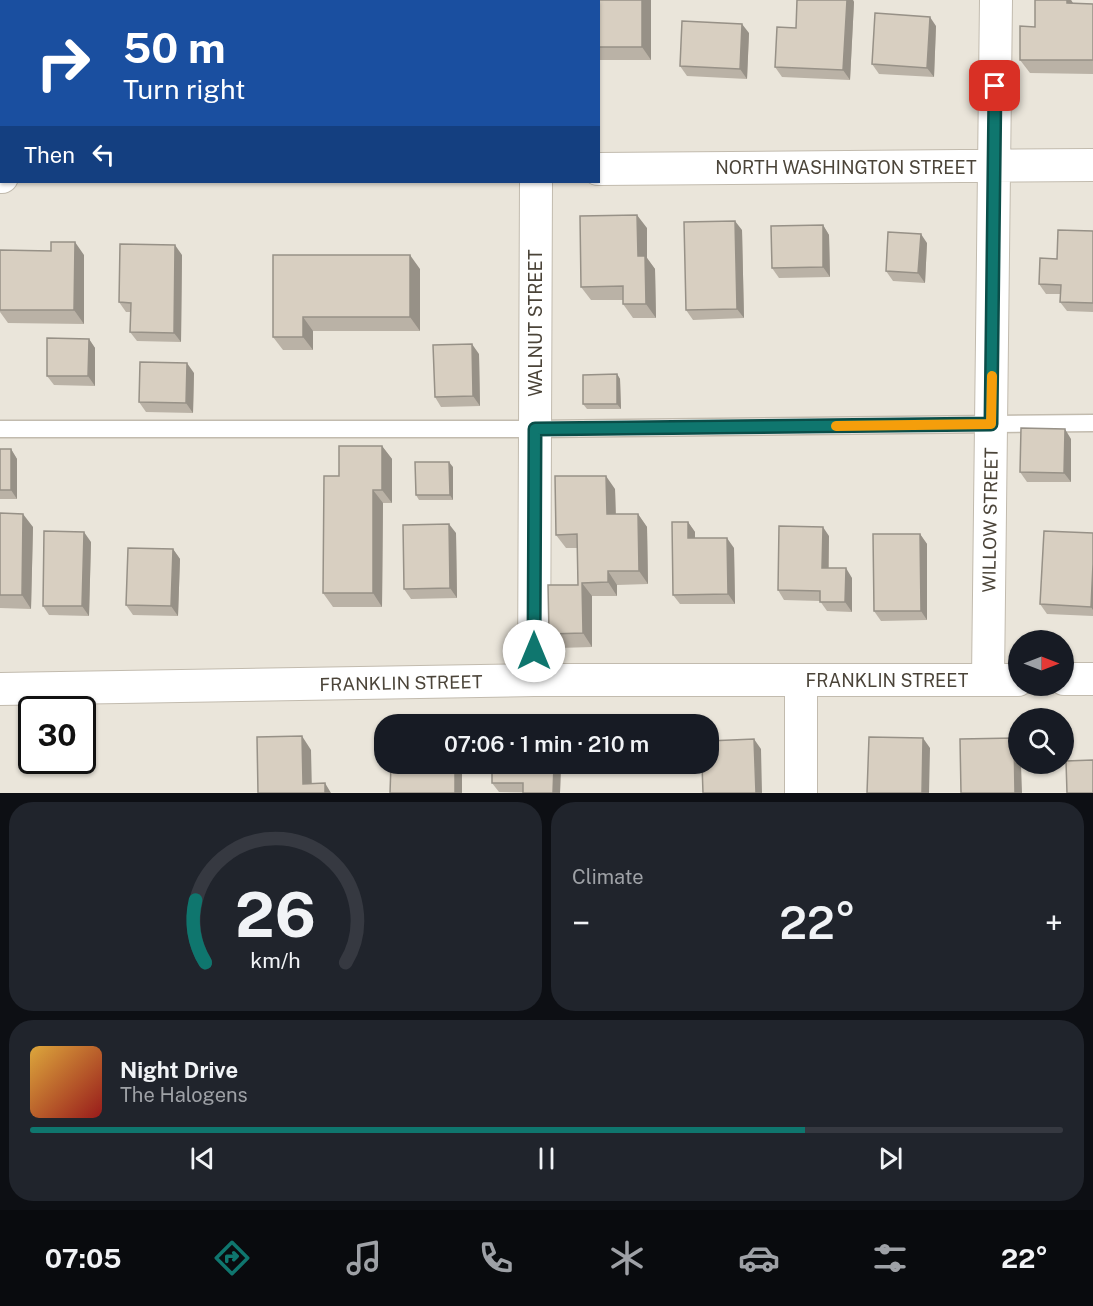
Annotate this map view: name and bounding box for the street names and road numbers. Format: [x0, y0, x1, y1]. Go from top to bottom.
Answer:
street label: NORTH WASHINGTON STREET [715, 157, 977, 178]
street label: WALNUT STREET [525, 249, 546, 397]
street label: WILLOW STREET [978, 447, 1002, 593]
street label: FRANKLIN STREET [805, 670, 969, 691]
street label: FRANKLIN STREET [319, 671, 483, 695]

